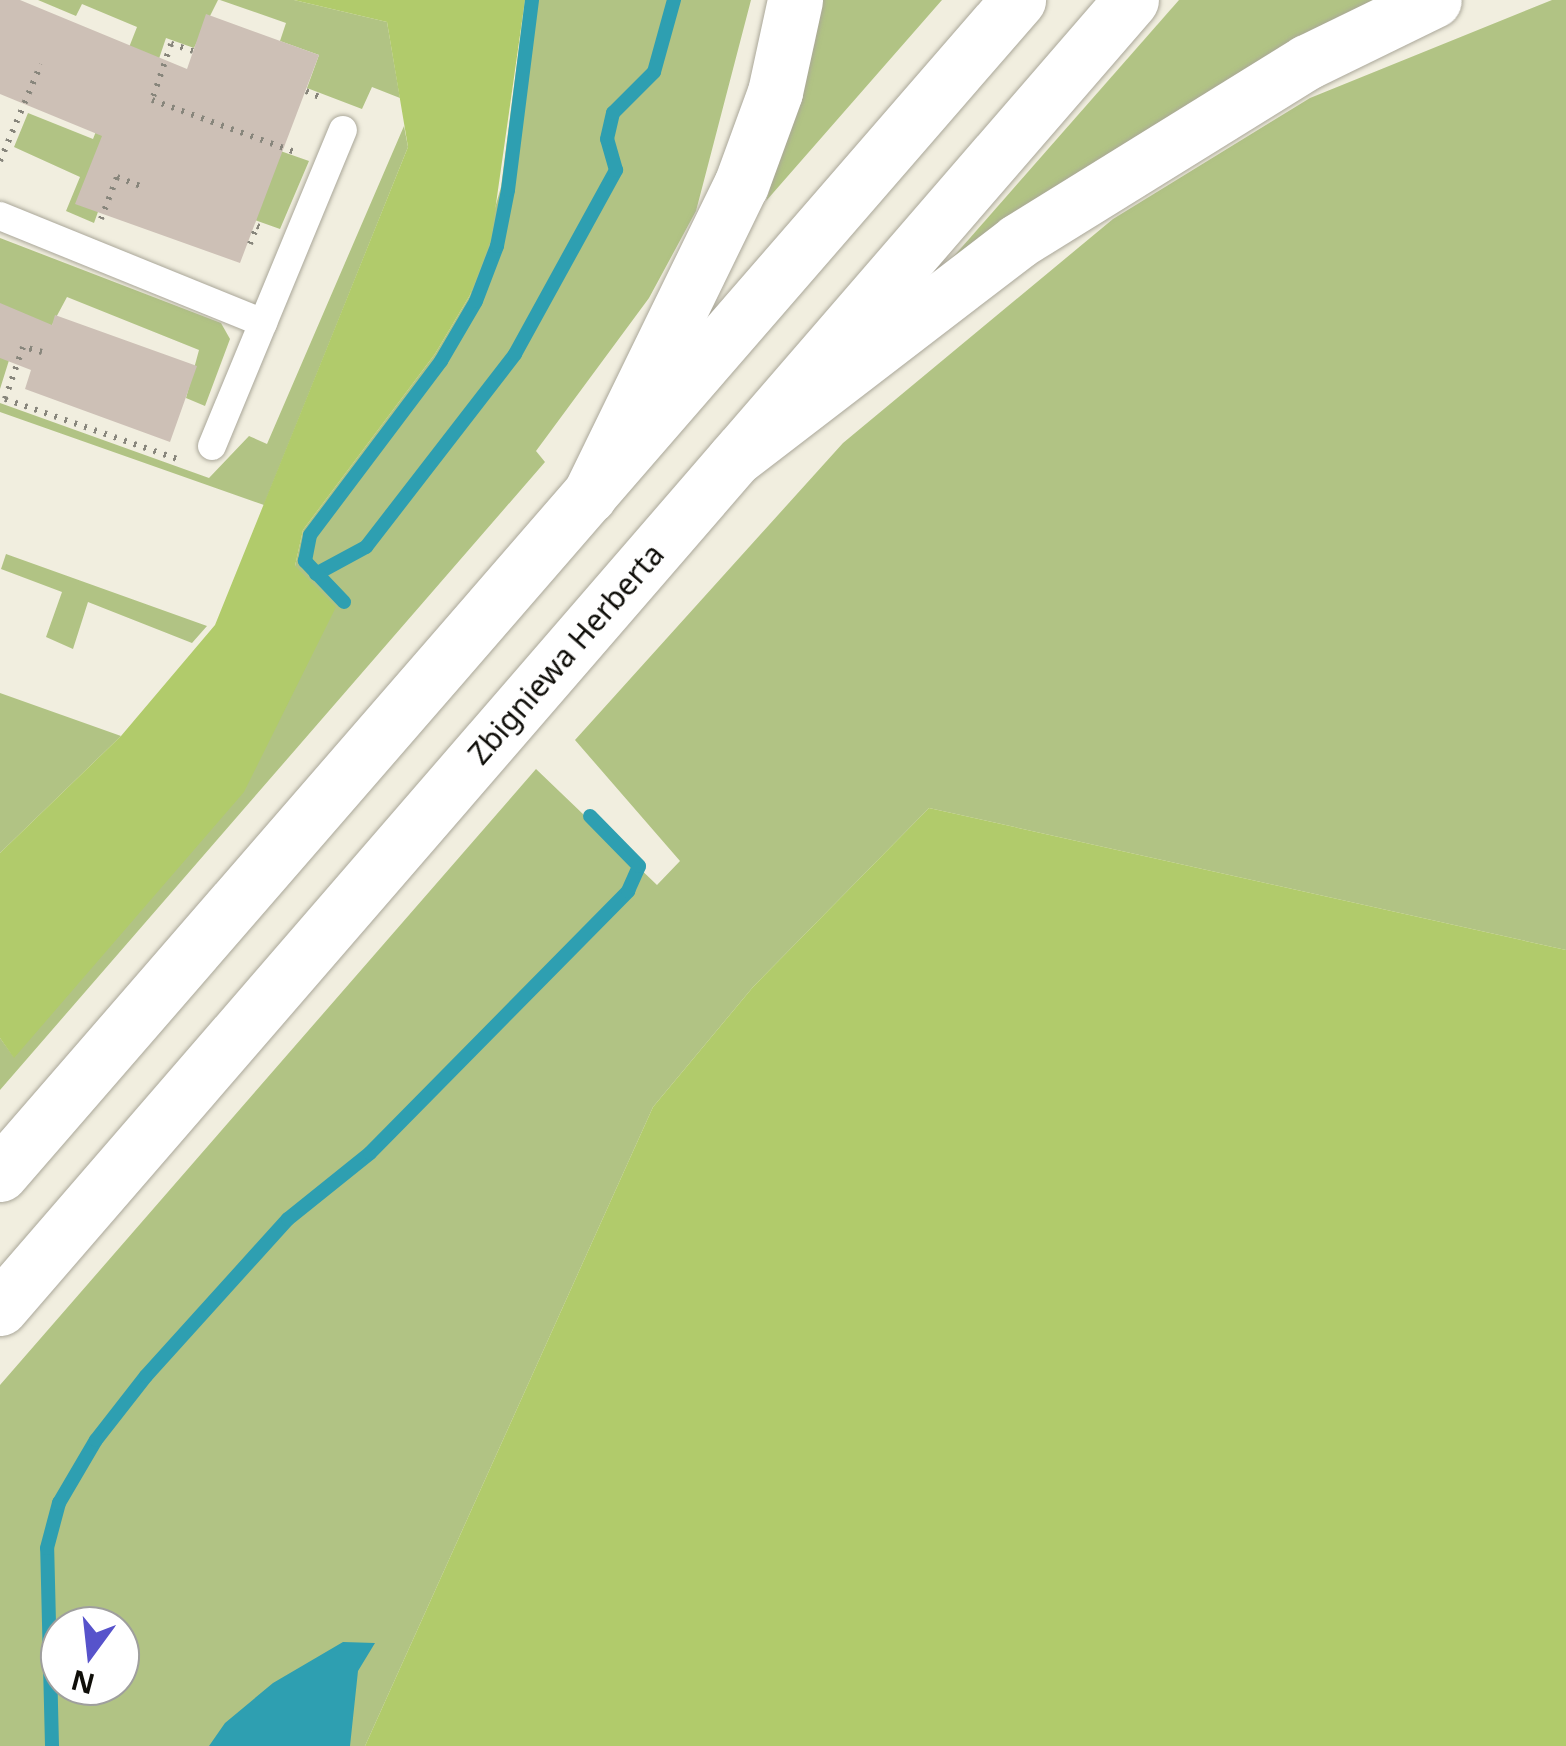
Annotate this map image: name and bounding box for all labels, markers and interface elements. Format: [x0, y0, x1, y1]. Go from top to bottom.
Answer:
street label: Zbigniewa Herberta [461, 537, 671, 771]
north arrow [40, 1606, 140, 1706]
text: N [67, 1662, 99, 1704]

